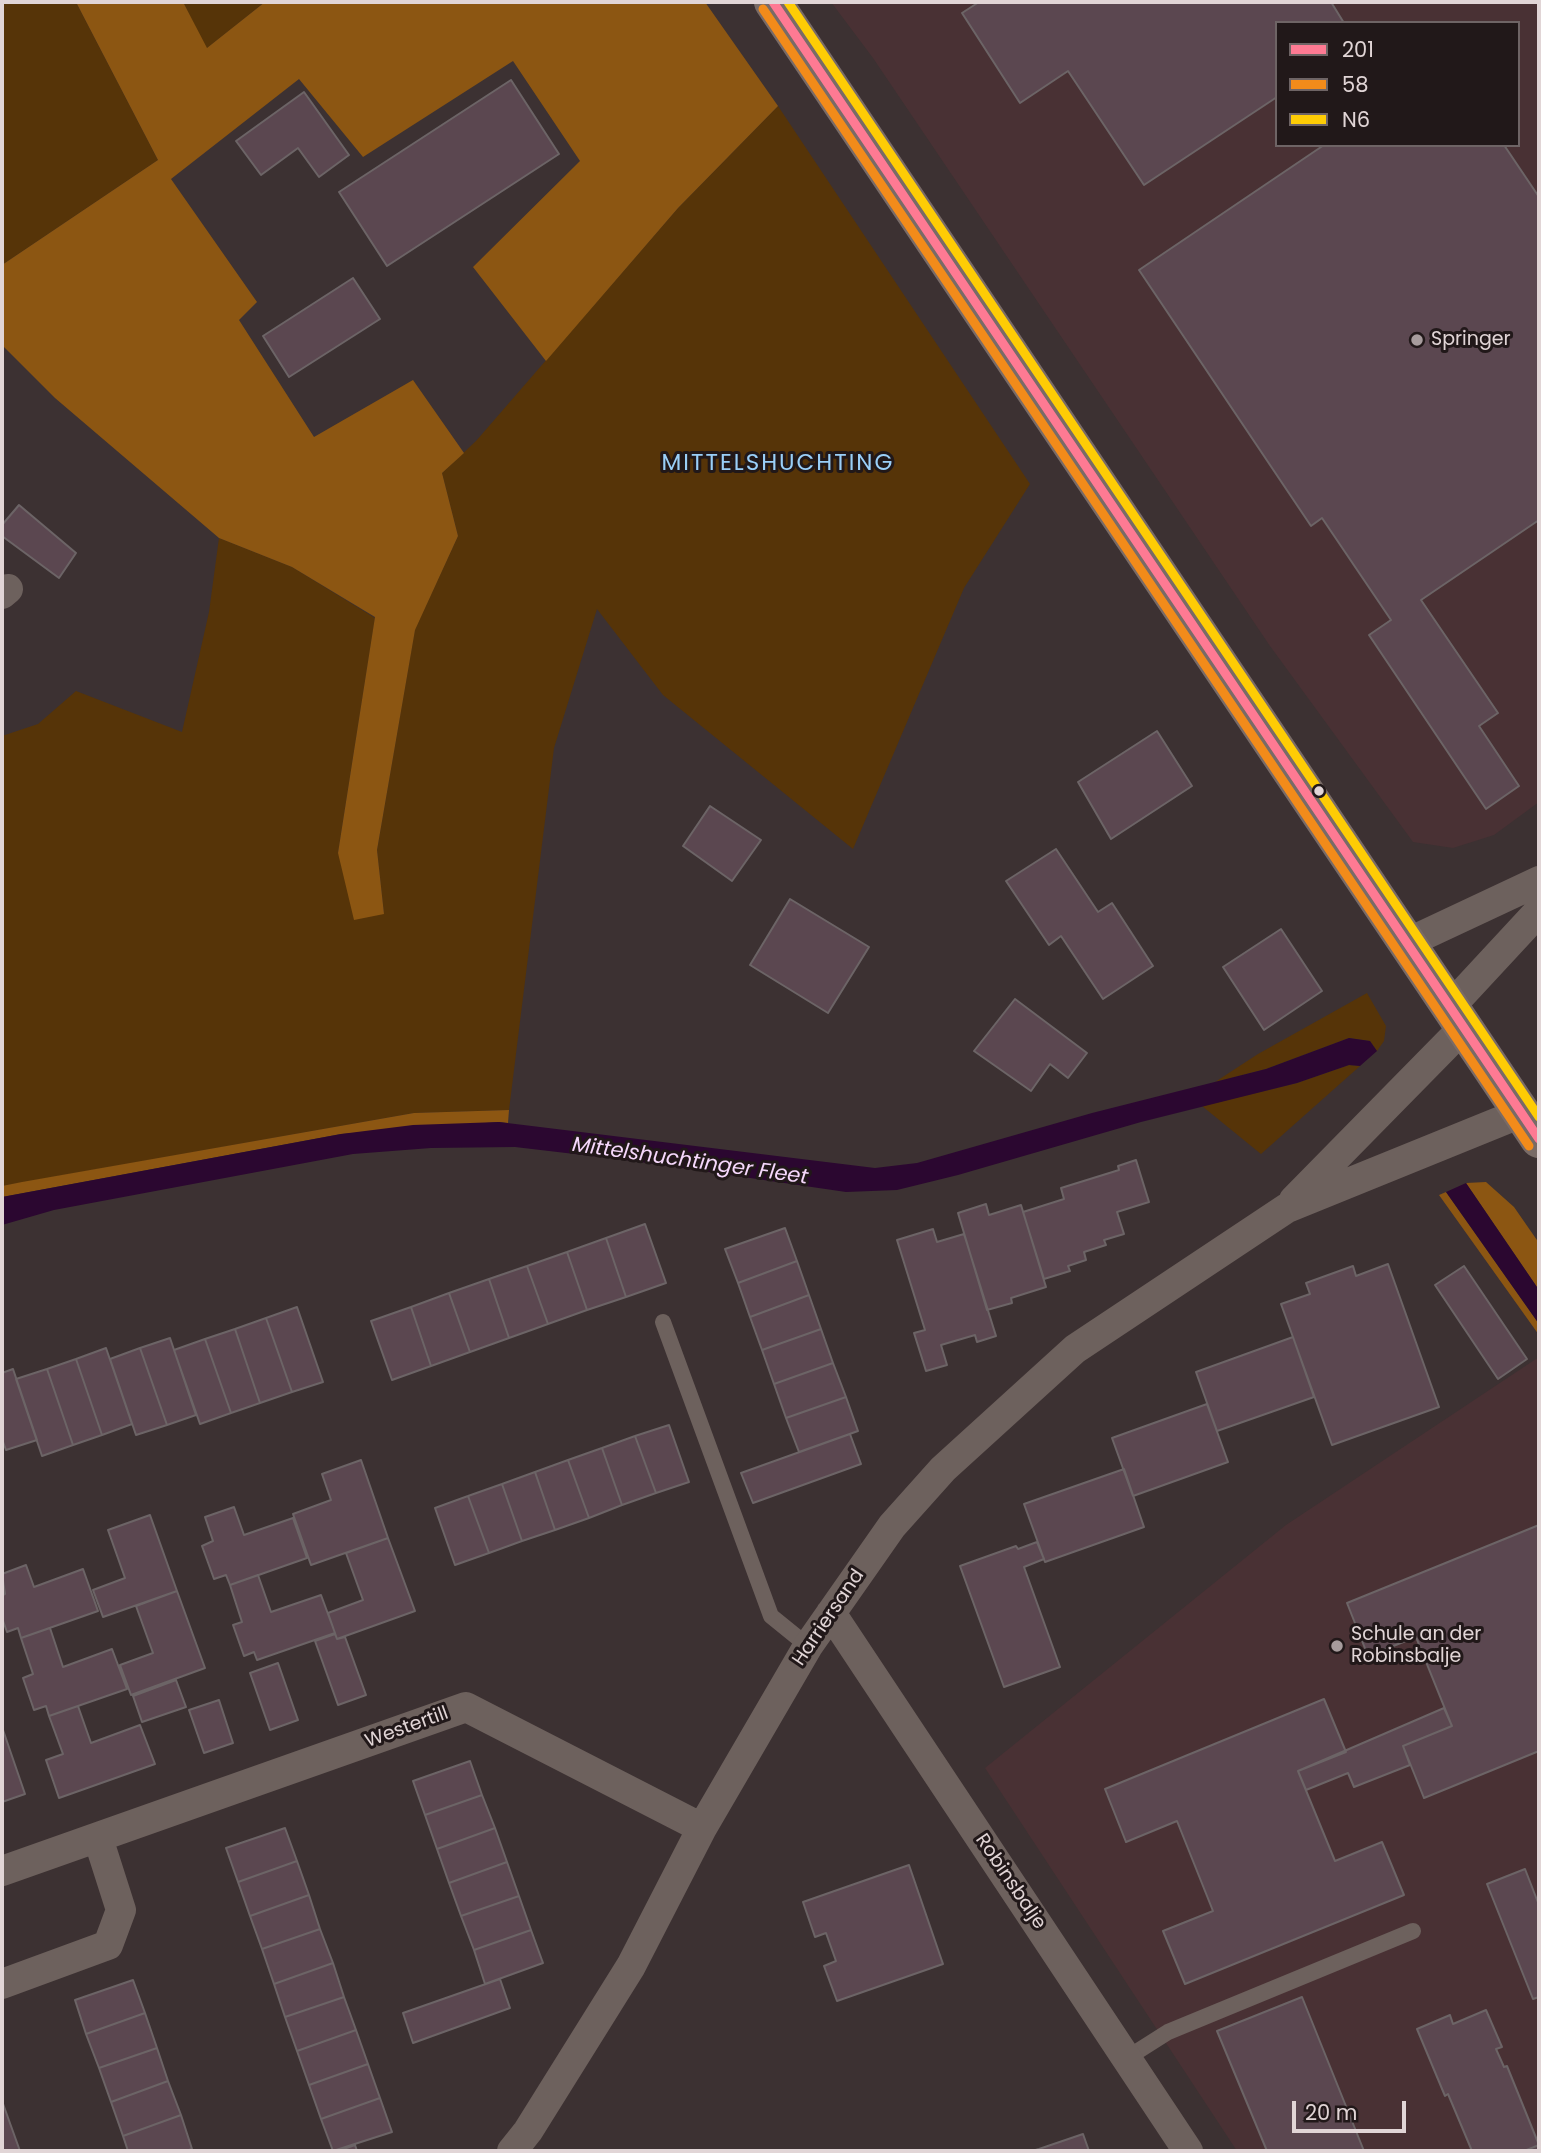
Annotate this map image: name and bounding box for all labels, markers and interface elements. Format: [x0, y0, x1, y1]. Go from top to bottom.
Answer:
legend [1275, 21, 1520, 147]
text: 201 [1342, 35, 1374, 64]
text: 58 [1342, 70, 1368, 99]
text: N6 [1342, 105, 1370, 134]
place label: Springer [1431, 329, 1511, 351]
marker: Springer [1409, 332, 1425, 348]
district label: MITTELSHUCHTING [663, 450, 893, 478]
unlabelled marker [1312, 784, 1326, 798]
water label: Mittelshuchtinger Fleet [571, 1133, 809, 1191]
street label: Harriersand [788, 1565, 870, 1671]
place label: Schule an der Robinsbalje [1351, 1624, 1481, 1668]
marker: Schule an der Robinsbalje [1329, 1638, 1345, 1654]
street label: Westertill [362, 1702, 452, 1754]
street label: Robinsbalje [970, 1830, 1050, 1934]
scale bar [1296, 2086, 1410, 2130]
text: 20 m [1305, 2098, 1358, 2127]

